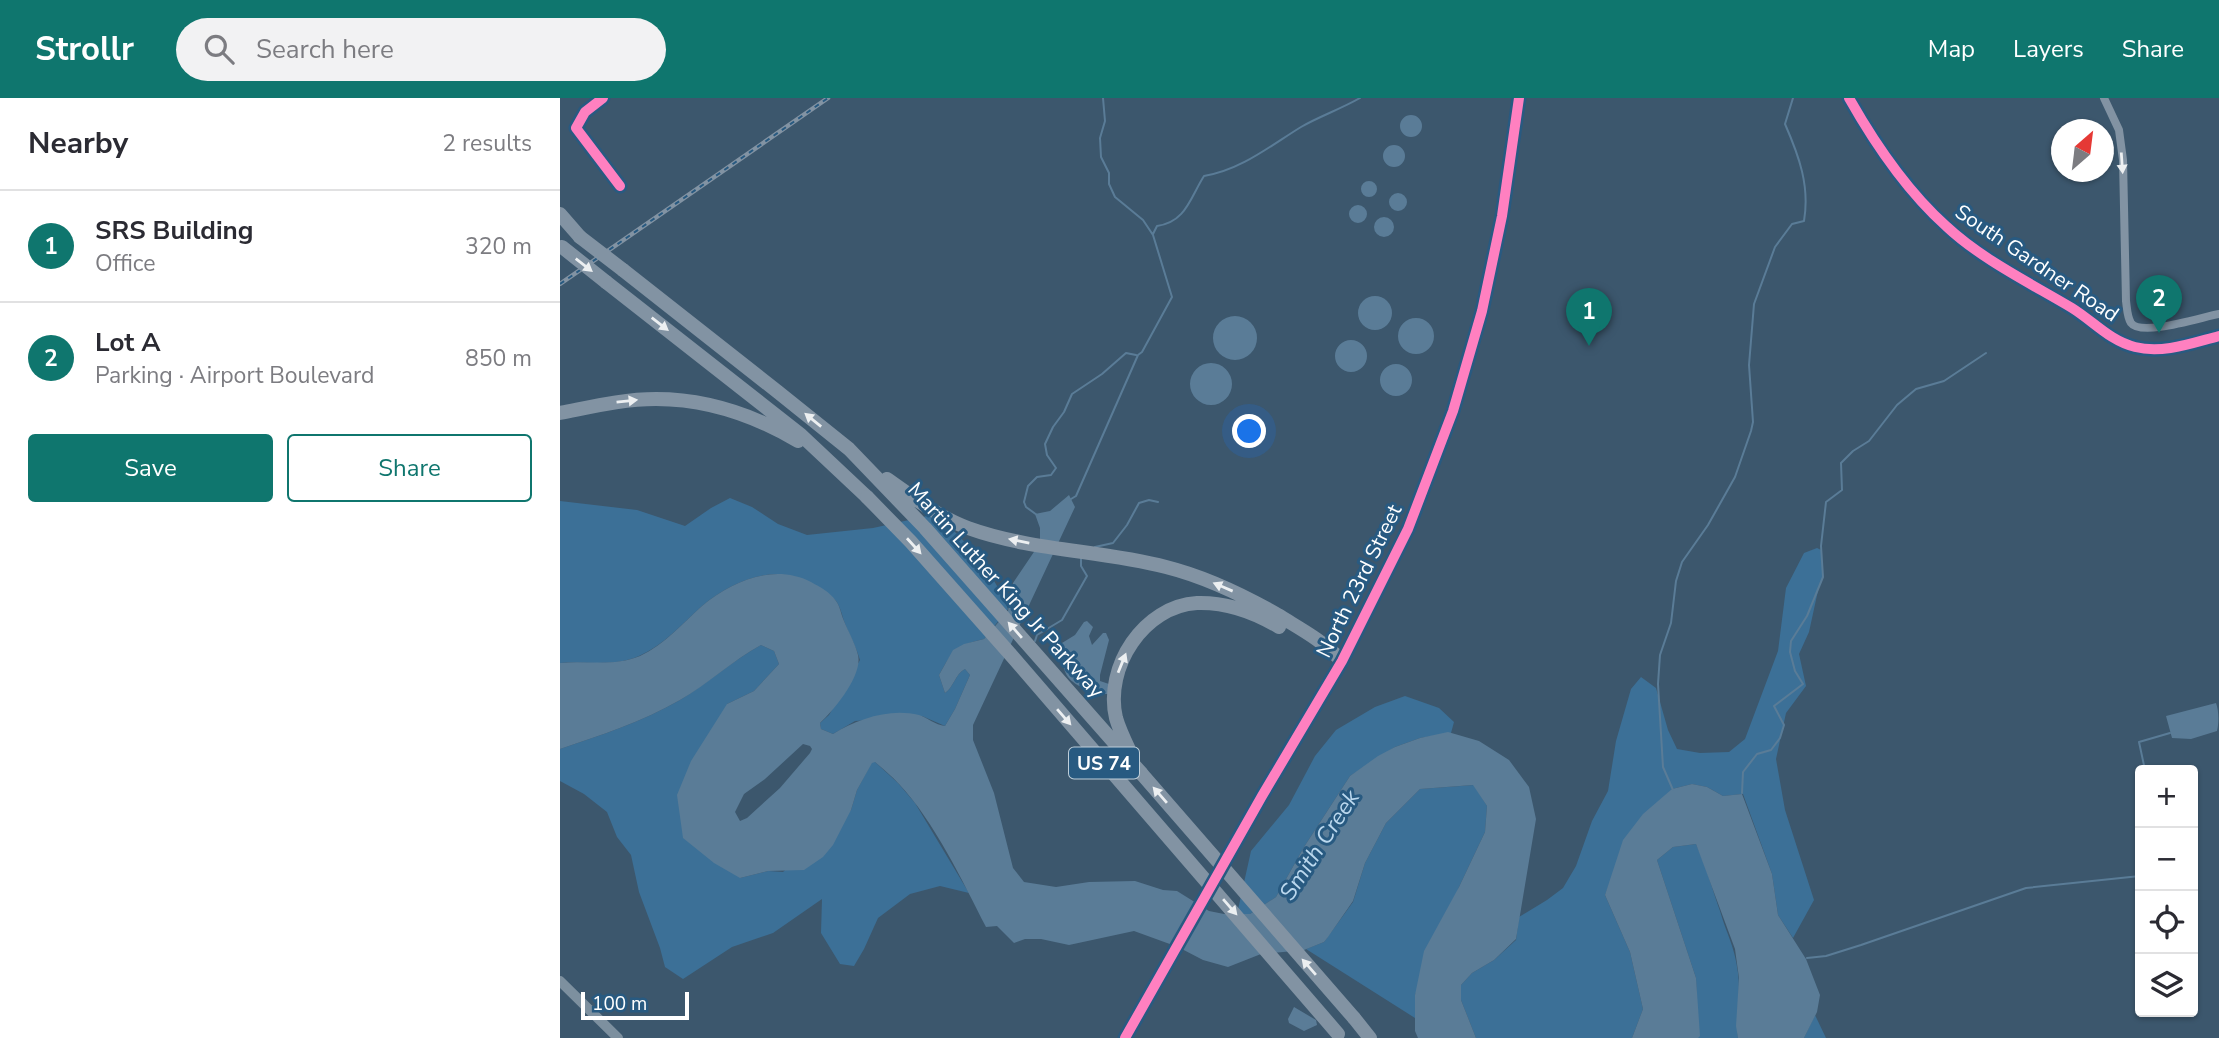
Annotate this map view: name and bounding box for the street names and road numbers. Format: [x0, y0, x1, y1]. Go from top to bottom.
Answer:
street label: South Gardner Road [1950, 198, 2124, 328]
street label: Martin Luther King Jr Parkway [901, 476, 1111, 704]
street label: North 23rd Street [1310, 499, 1409, 662]
road number: US 74 [1069, 748, 1139, 778]

